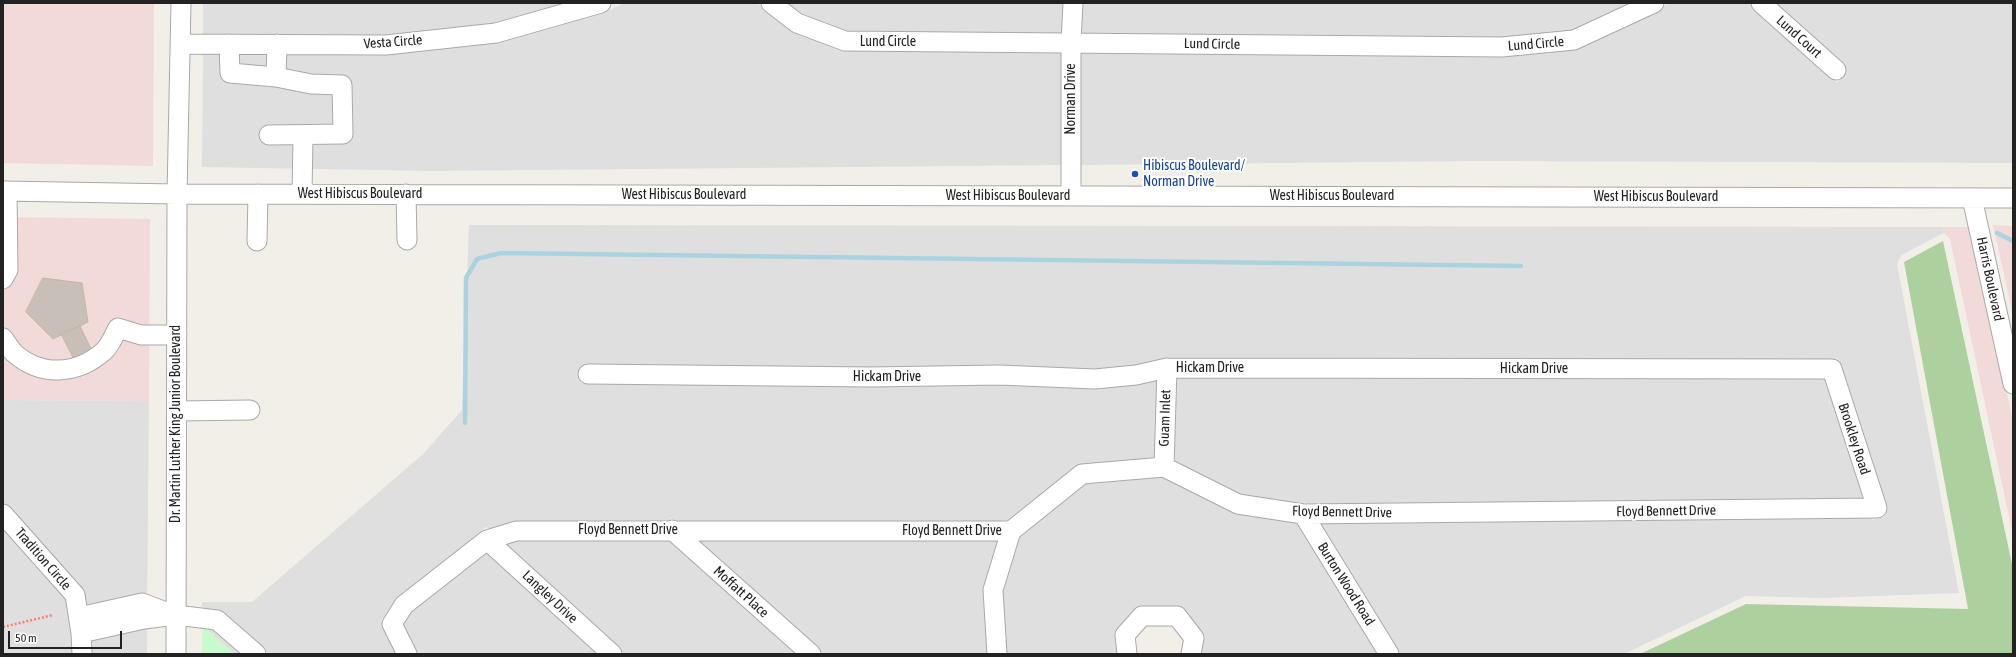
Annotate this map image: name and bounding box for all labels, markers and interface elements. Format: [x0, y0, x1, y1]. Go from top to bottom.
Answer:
street label: Lund Court [1773, 12, 1825, 62]
street label: Vesta Circle [363, 32, 423, 52]
street label: Lund Circle [1507, 33, 1565, 55]
street label: Lund Circle [860, 34, 916, 50]
street label: Lund Circle [1184, 35, 1240, 53]
street label: Norman Drive [1063, 63, 1079, 135]
place label: Hibiscus Boulevard/ Norman Drive [1143, 158, 1245, 190]
marker: Hibiscus Boulevard/ Norman Drive [1130, 169, 1140, 179]
street label: West Hibiscus Boulevard [298, 186, 422, 202]
street label: West Hibiscus Boulevard [622, 187, 746, 203]
street label: West Hibiscus Boulevard [946, 188, 1070, 204]
street label: West Hibiscus Boulevard [1270, 188, 1394, 204]
street label: West Hibiscus Boulevard [1594, 189, 1718, 205]
street label: Harris Boulevard [1973, 235, 2007, 323]
street label: Dr. Martin Luther King Junior Boulevard [168, 325, 184, 523]
street label: Hickam Drive [1176, 360, 1244, 376]
street label: Hickam Drive [1500, 361, 1568, 377]
street label: Hickam Drive [853, 369, 921, 385]
street label: Guam Inlet [1156, 389, 1174, 447]
street label: Brookley Road [1835, 401, 1873, 477]
street label: Floyd Bennett Drive [1616, 502, 1716, 520]
street label: Floyd Bennett Drive [1292, 503, 1392, 521]
street label: Floyd Bennett Drive [578, 522, 678, 538]
street label: Floyd Bennett Drive [902, 523, 1002, 539]
street label: Tradition Circle [11, 525, 75, 593]
street label: Burton Wood Road [1314, 539, 1378, 629]
street label: Moffatt Place [710, 563, 772, 621]
street label: Langley Drive [519, 567, 581, 627]
scale bar [10, 623, 124, 649]
text: 50 m [15, 631, 37, 645]

